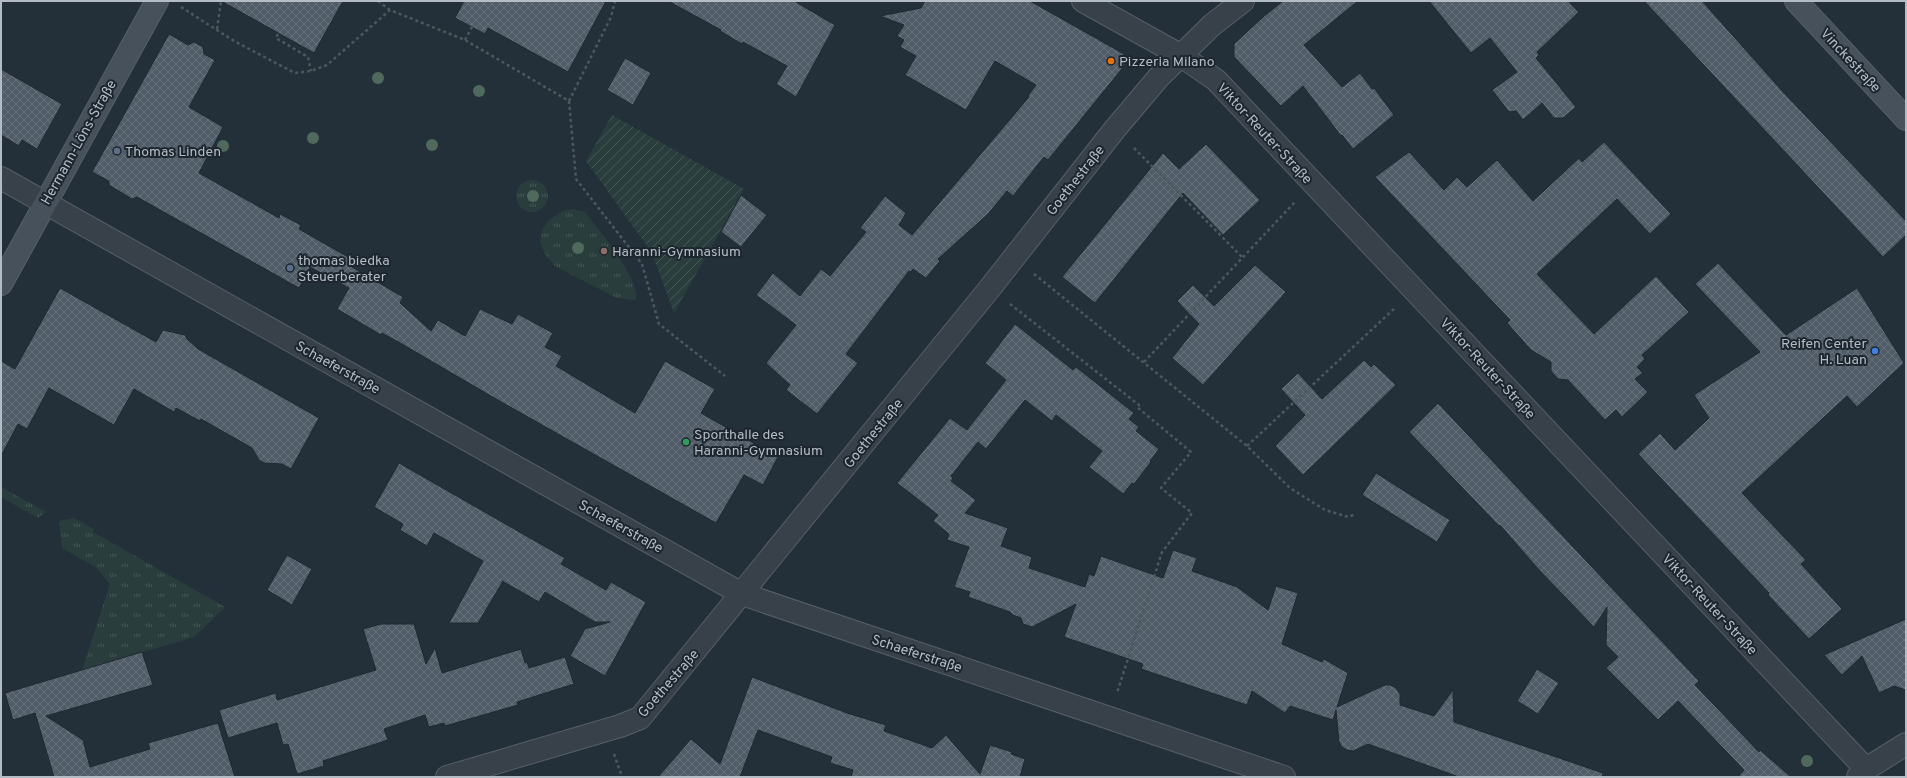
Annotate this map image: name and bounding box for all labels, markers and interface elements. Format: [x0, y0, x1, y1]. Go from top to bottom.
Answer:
street label: Vinckestraße [1816, 26, 1884, 96]
place label: Pizzeria Milano [1119, 54, 1215, 71]
marker: Pizzeria Milano [1106, 56, 1116, 66]
street label: Hermann-Löns-Straße [38, 77, 121, 208]
street label: Viktor-Reuter-Straße [1213, 80, 1315, 188]
street label: Goethestraße [1043, 142, 1109, 219]
place label: Thomas Linden [125, 144, 221, 161]
marker: Thomas Linden [112, 146, 122, 156]
place label: Haranni-Gymnasium [612, 244, 741, 261]
marker: Haranni-Gymnasium [599, 246, 609, 256]
place label: thomas biedka Steuerberater [298, 253, 390, 286]
marker: thomas biedka Steuerberater [285, 263, 295, 273]
street label: Viktor-Reuter-Straße [1436, 315, 1538, 423]
place label: Reifen Center H. Luan [1781, 336, 1868, 369]
street label: Schaeferstraße [292, 338, 383, 399]
marker: Reifen Center H. Luan [1870, 346, 1880, 356]
street label: Goethestraße [841, 396, 907, 472]
place label: Sporthalle des Haranni-Gymnasium [694, 427, 823, 460]
marker: Sporthalle des Haranni-Gymnasium [681, 437, 691, 447]
street label: Schaeferstraße [575, 497, 666, 558]
street label: Viktor-Reuter-Straße [1658, 551, 1760, 659]
street label: Schaeferstraße [869, 632, 964, 677]
street label: Goethestraße [635, 647, 703, 721]

